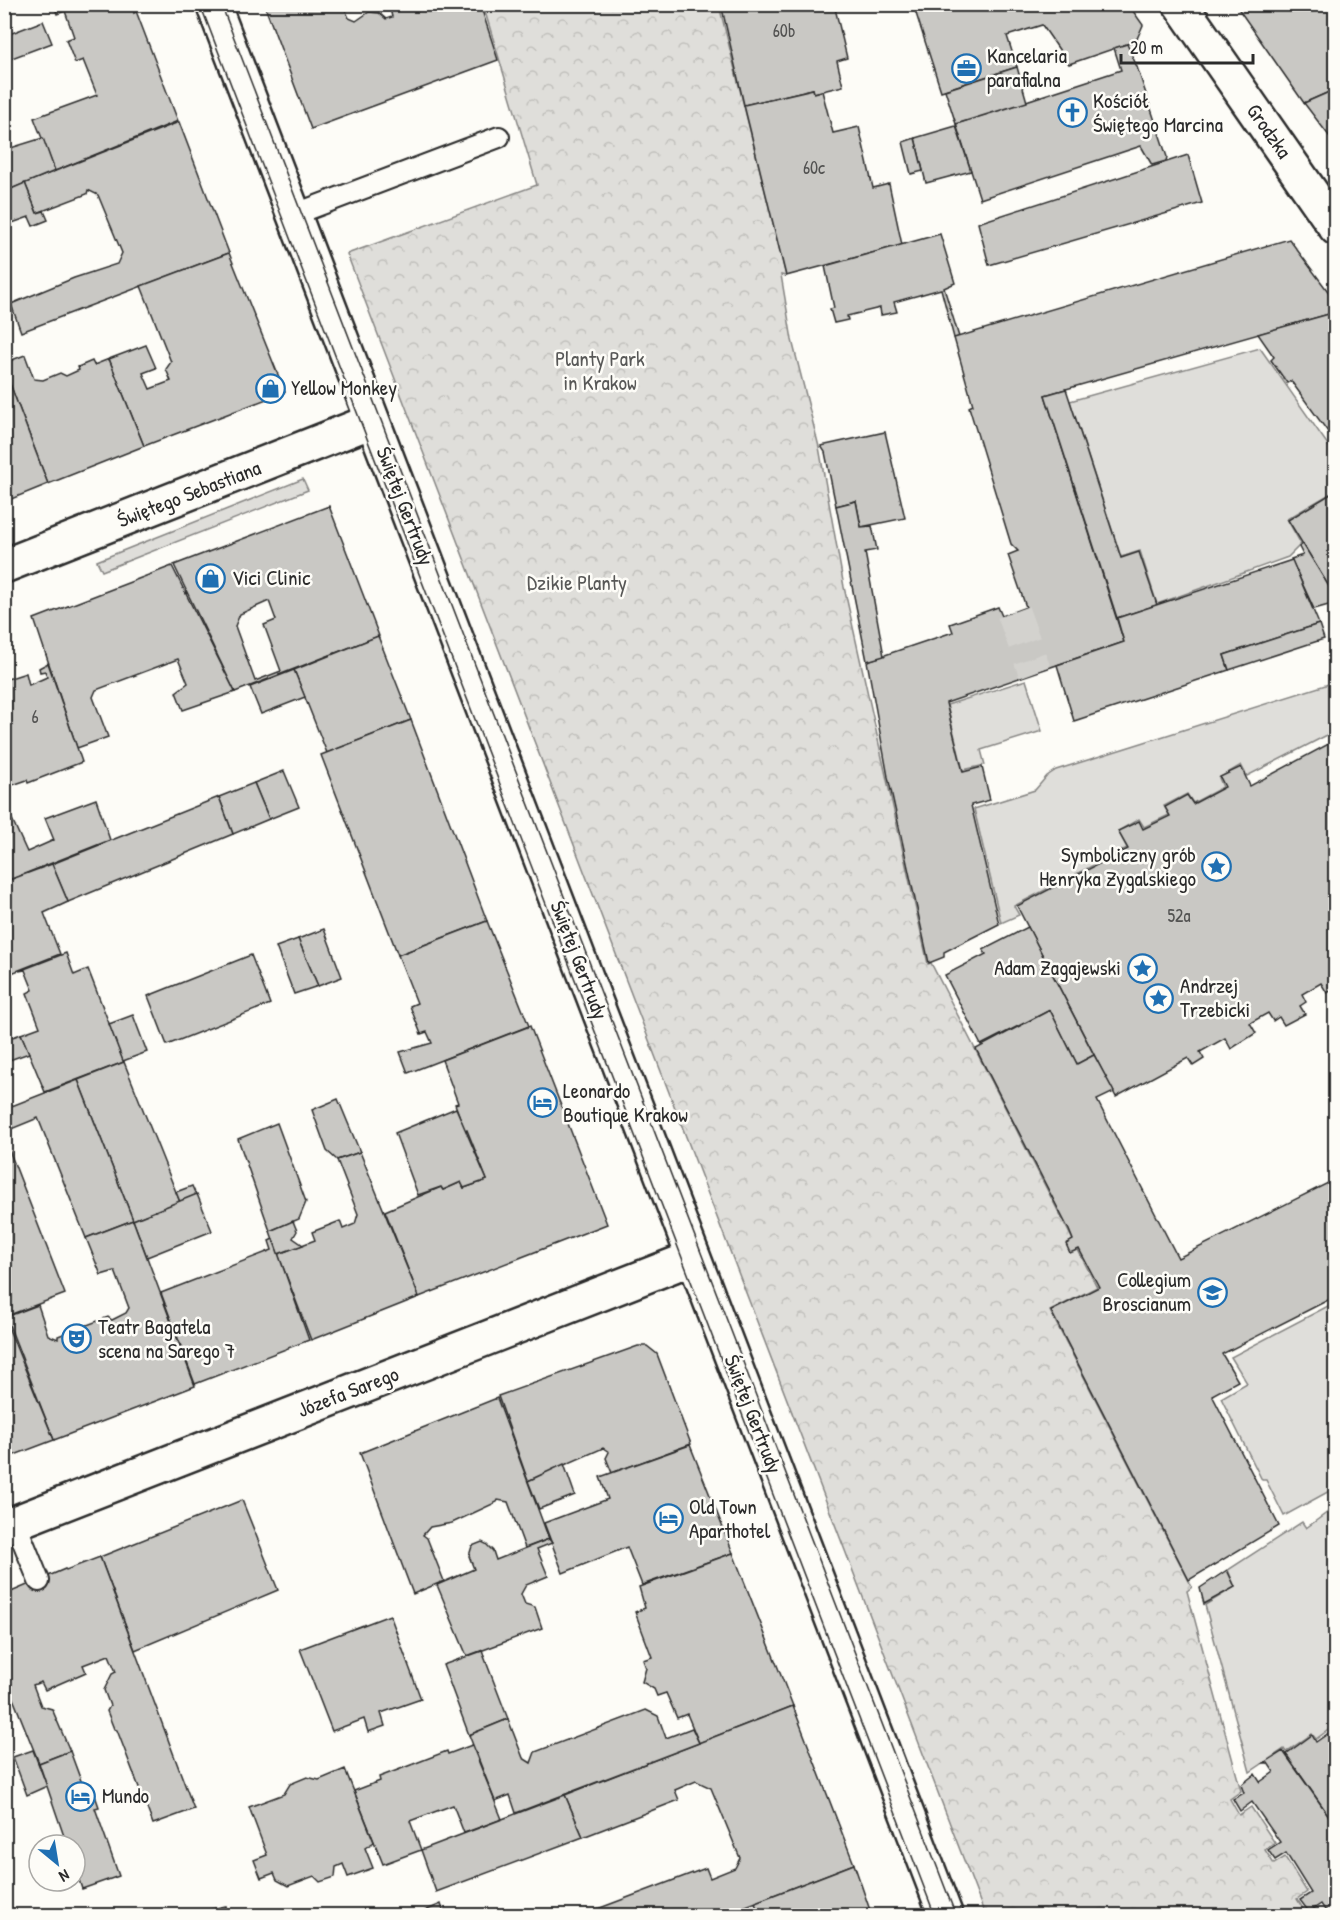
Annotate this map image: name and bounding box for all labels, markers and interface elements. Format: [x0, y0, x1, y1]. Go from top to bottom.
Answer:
house number: 60b [773, 18, 795, 43]
scale bar [1121, 27, 1253, 65]
text: 20 m [1130, 35, 1163, 60]
place label: Kancelaria parafialna [987, 41, 1067, 94]
office icon: Kancelaria parafialna [950, 52, 982, 84]
place label: Kościół Świętego Marcina [1093, 86, 1223, 139]
church icon: Kościół Świętego Marcina [1056, 97, 1088, 129]
street label: Grodzka [1240, 98, 1299, 164]
house number: 60c [803, 155, 825, 180]
park label: Planty Park in Krakow [555, 344, 645, 397]
shop icon: Yellow Monkey [254, 372, 286, 404]
place label: Yellow Monkey [291, 373, 397, 402]
street label: Świętej Gertrudy [370, 442, 441, 570]
street label: Świętego Sebastiana [113, 453, 265, 534]
shop icon: Vici Clinic [195, 562, 227, 594]
place label: Vici Clinic [232, 563, 311, 592]
park label: Dzikie Planty [527, 568, 627, 597]
house number: 6 [31, 704, 39, 729]
place label: Symboliczny grób Henryka Zygalskiego [1039, 840, 1196, 893]
place icon: Symboliczny grób Henryka Zygalskiego [1201, 851, 1233, 883]
street label: Świętej Gertrudy [544, 896, 615, 1024]
house number: 52a [1167, 903, 1191, 928]
place icon: Adam Zagajewski [1126, 952, 1158, 984]
place label: Adam Zagajewski [994, 953, 1121, 982]
place label: Andrzej Trzebicki [1180, 971, 1250, 1024]
place icon: Andrzej Trzebicki [1143, 982, 1175, 1014]
place label: Leonardo Boutique Krakow [563, 1076, 688, 1129]
hotel icon: Leonardo Boutique Krakow [526, 1087, 558, 1119]
place label: Collegium Broscianum [1102, 1265, 1191, 1318]
school or university icon: Collegium Broscianum [1196, 1276, 1228, 1308]
place label: Teatr Bagatela scena na Sarego 7 [98, 1312, 235, 1365]
theatre icon: Teatr Bagatela scena na Sarego 7 [61, 1323, 93, 1355]
street label: Świętej Gertrudy [718, 1350, 789, 1478]
street label: Józefa Sarego [293, 1359, 403, 1424]
place label: Old Town Aparthotel [689, 1492, 771, 1545]
hotel icon: Old Town Aparthotel [652, 1503, 684, 1535]
hotel icon: Mundo [65, 1780, 97, 1812]
place label: Mundo [102, 1781, 149, 1810]
north arrow [27, 1833, 87, 1893]
text: N [55, 1864, 74, 1888]

